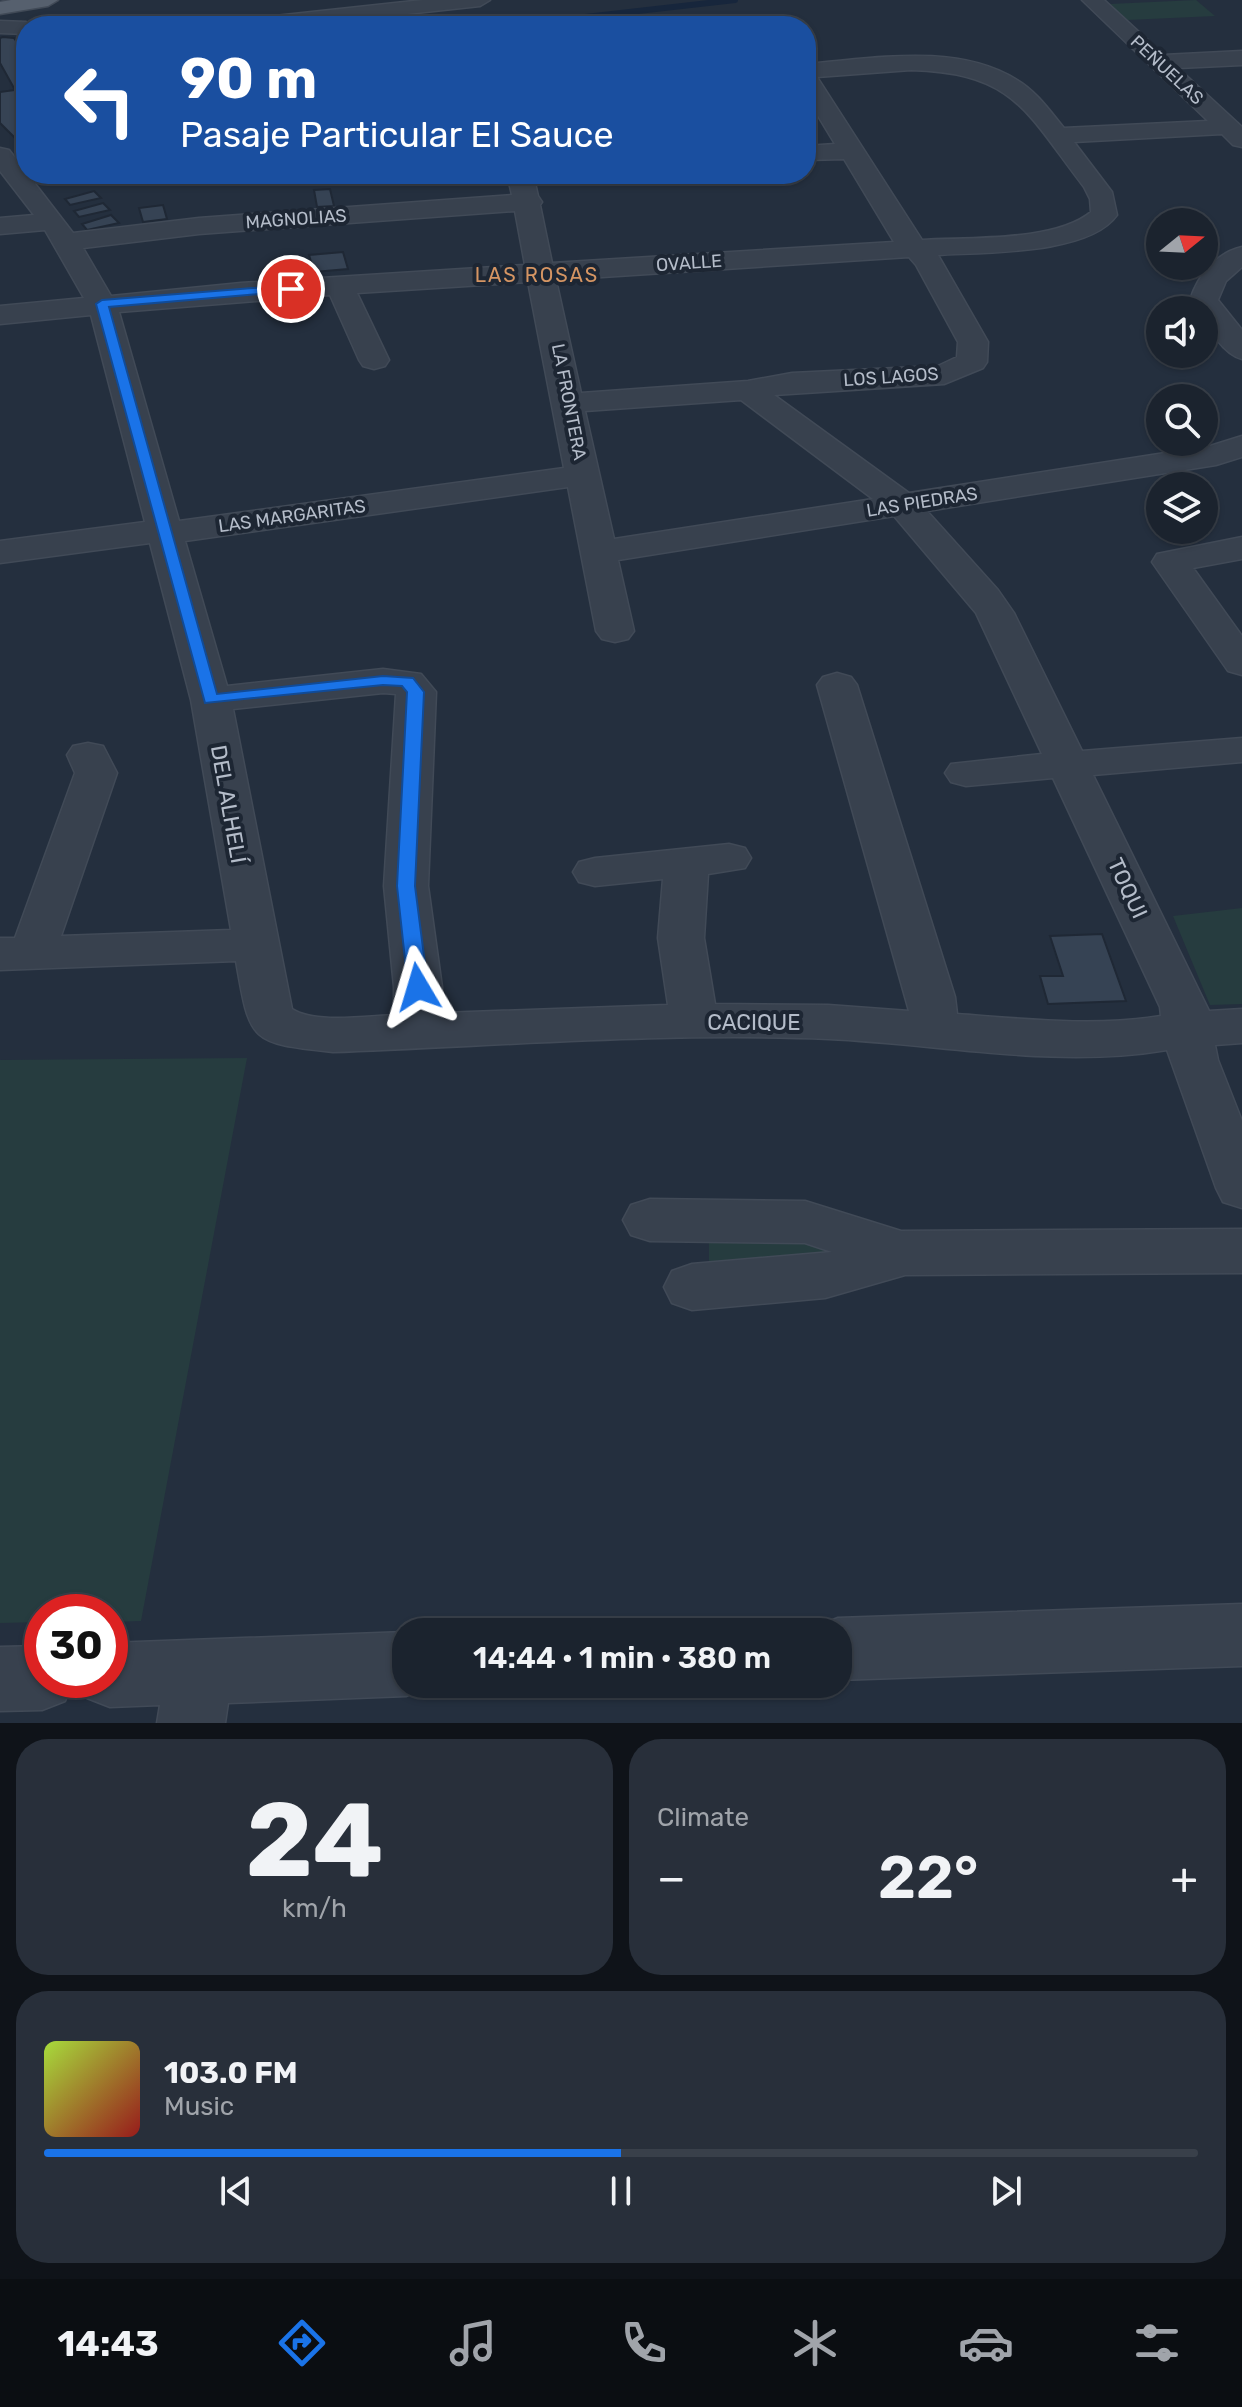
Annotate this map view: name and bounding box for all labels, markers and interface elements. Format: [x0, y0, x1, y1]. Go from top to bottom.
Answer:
street label: PEÑUELAS [1126, 31, 1208, 109]
text: 90 m [180, 46, 317, 112]
icon: left [48, 48, 152, 152]
text: Pasaje Particular El Sauce [180, 113, 614, 156]
street label: MAGNOLIAS [245, 204, 347, 234]
north arrow [1146, 208, 1218, 280]
map controls [1146, 208, 1218, 544]
street label: OVALLE [655, 250, 723, 276]
pin [257, 255, 325, 323]
district label: LAS ROSAS [475, 263, 599, 287]
icon: arrive [269, 267, 313, 311]
button: sound [1146, 296, 1218, 368]
street label: LA FRONTERA [547, 342, 591, 462]
street label: LOS LAGOS [843, 363, 939, 391]
button: search [1146, 384, 1218, 456]
button: layers [1146, 472, 1218, 544]
street label: LAS PIEDRAS [865, 482, 979, 522]
street label: LAS MARGARITAS [217, 495, 367, 537]
street label: DEL ALHELÍ [205, 743, 252, 866]
street label: TOQUI [1102, 854, 1153, 923]
position arrow [376, 945, 460, 1029]
street label: CACIQUE [707, 1009, 801, 1036]
speed limit sign: 30 [24, 1594, 128, 1698]
text: 14:44 · 1 min · 380 m [473, 1640, 771, 1676]
text: 24 [245, 1779, 384, 1902]
text: Climate [657, 1802, 749, 1833]
text: 22° [878, 1842, 978, 1913]
text: − [657, 1852, 686, 1904]
text: + [1171, 1852, 1198, 1904]
text: km/h [282, 1893, 347, 1924]
text: 103.0 FM [164, 2055, 298, 2091]
text: Music [164, 2091, 234, 2122]
icon: previous [214, 2169, 258, 2213]
icon: pause [599, 2169, 643, 2213]
icon: next [984, 2169, 1028, 2213]
icon: directions [274, 2315, 330, 2371]
icon: music [445, 2315, 501, 2371]
icon: phone [616, 2315, 672, 2371]
icon: climate [787, 2315, 843, 2371]
icon: car [958, 2315, 1014, 2371]
icon: filters [1129, 2315, 1185, 2371]
text: 14:43 [57, 2322, 159, 2365]

